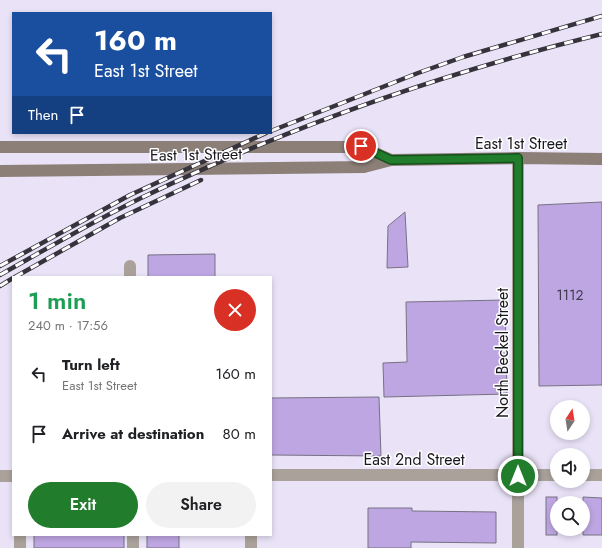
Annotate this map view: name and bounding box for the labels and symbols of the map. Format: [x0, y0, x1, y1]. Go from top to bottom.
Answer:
pin [344, 129, 378, 163]
street label: East 1st Street [475, 132, 567, 155]
street label: East 1st Street [150, 142, 242, 167]
house number: 1112 [557, 285, 583, 305]
street label: North Beckel Street [491, 288, 514, 418]
north arrow [550, 400, 590, 440]
street label: East 2nd Street [363, 448, 465, 471]
position arrow [497, 455, 539, 497]

